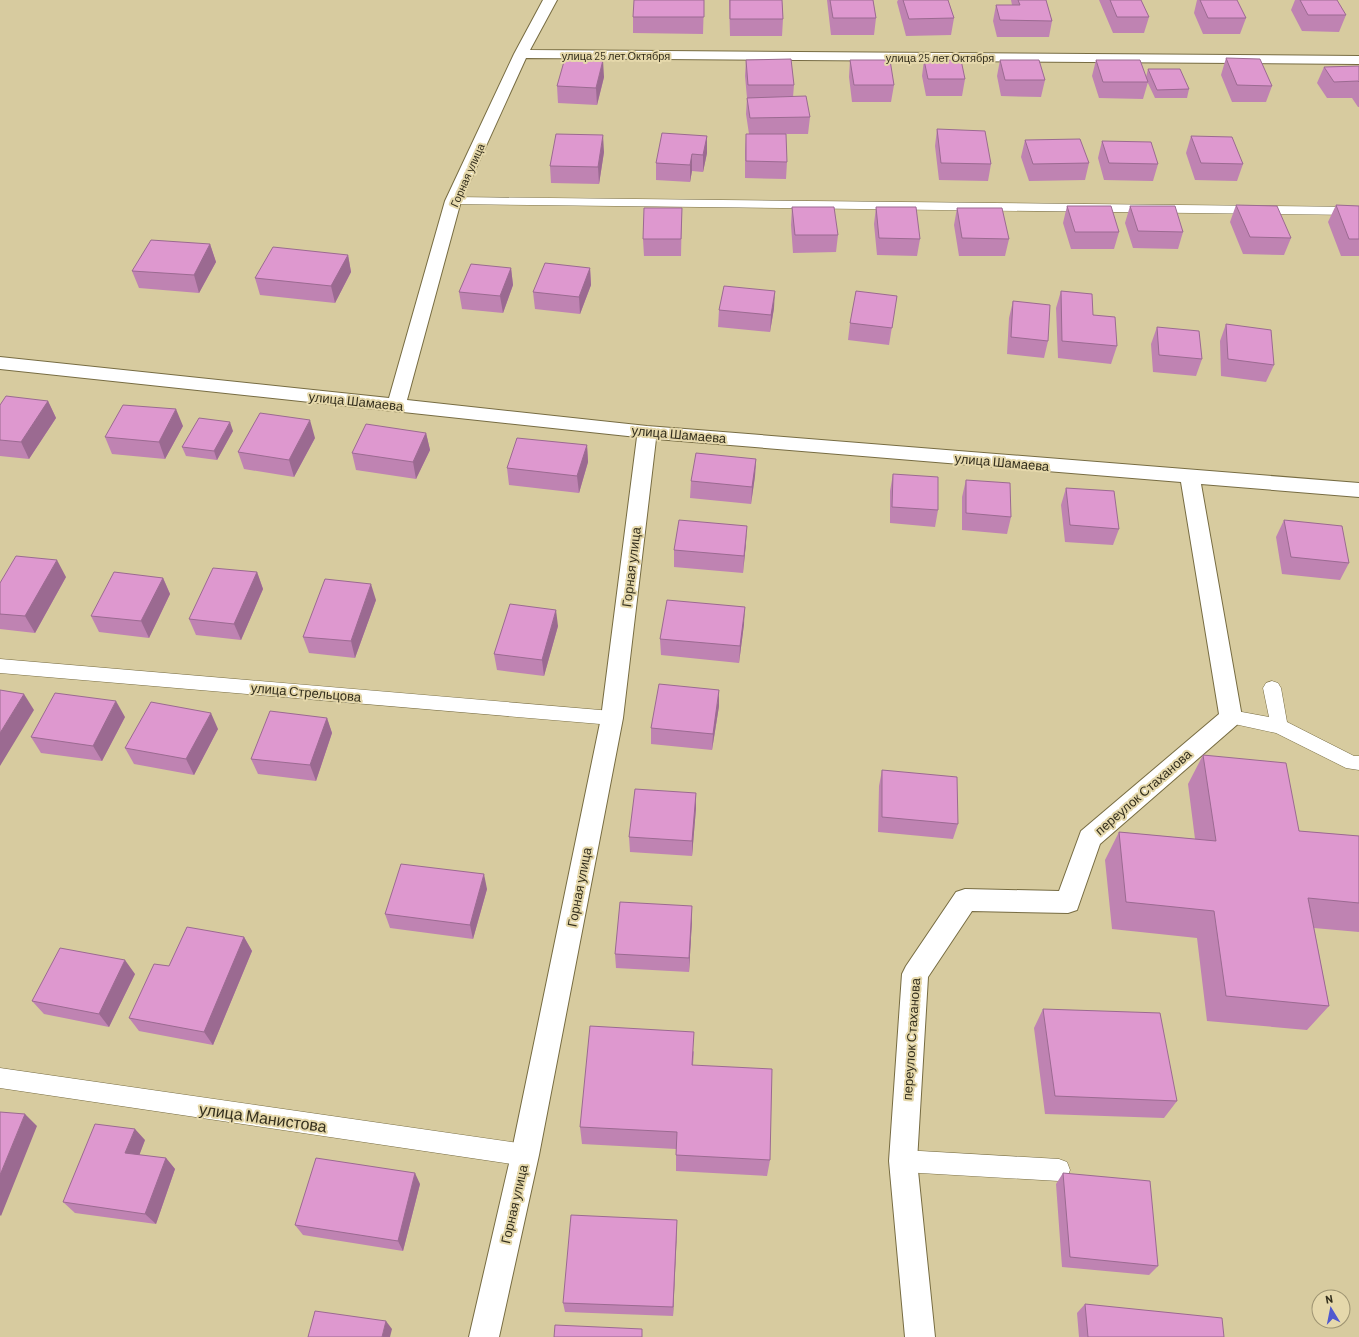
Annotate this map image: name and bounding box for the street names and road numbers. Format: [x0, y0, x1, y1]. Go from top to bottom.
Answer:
street label: улица 25 лет Октября [562, 49, 670, 62]
street label: улица 25 лет Октября [886, 51, 994, 64]
street label: Горная улица [447, 140, 487, 209]
street label: улица Шамаева [308, 388, 405, 414]
street label: улица Шамаева [631, 422, 728, 446]
street label: улица Шамаева [954, 450, 1051, 474]
street label: Горная улица [618, 525, 644, 608]
street label: улица Стрельцова [250, 679, 363, 705]
street label: переулок Стаханова [1092, 745, 1195, 838]
street label: Горная улица [563, 845, 595, 928]
street label: переулок Стаханова [899, 977, 923, 1101]
street label: улица Манистова [198, 1099, 328, 1135]
street label: Горная улица [497, 1162, 531, 1245]

